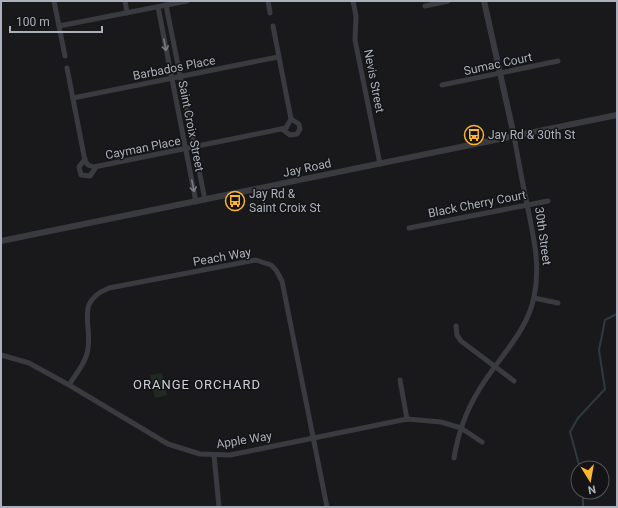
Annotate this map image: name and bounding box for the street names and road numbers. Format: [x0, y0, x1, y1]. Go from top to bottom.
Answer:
street label: Nevis Street [361, 48, 387, 114]
street label: Sumac Court [463, 50, 534, 78]
street label: Barbados Place [132, 53, 216, 83]
street label: Saint Croix Street [175, 79, 207, 173]
street label: Cayman Place [104, 134, 182, 162]
street label: Jay Road [281, 156, 333, 180]
street label: Black Cherry Court [427, 188, 527, 220]
street label: 30th Street [532, 206, 554, 266]
street label: Peach Way [192, 245, 252, 269]
street label: Apple Way [215, 429, 273, 451]

